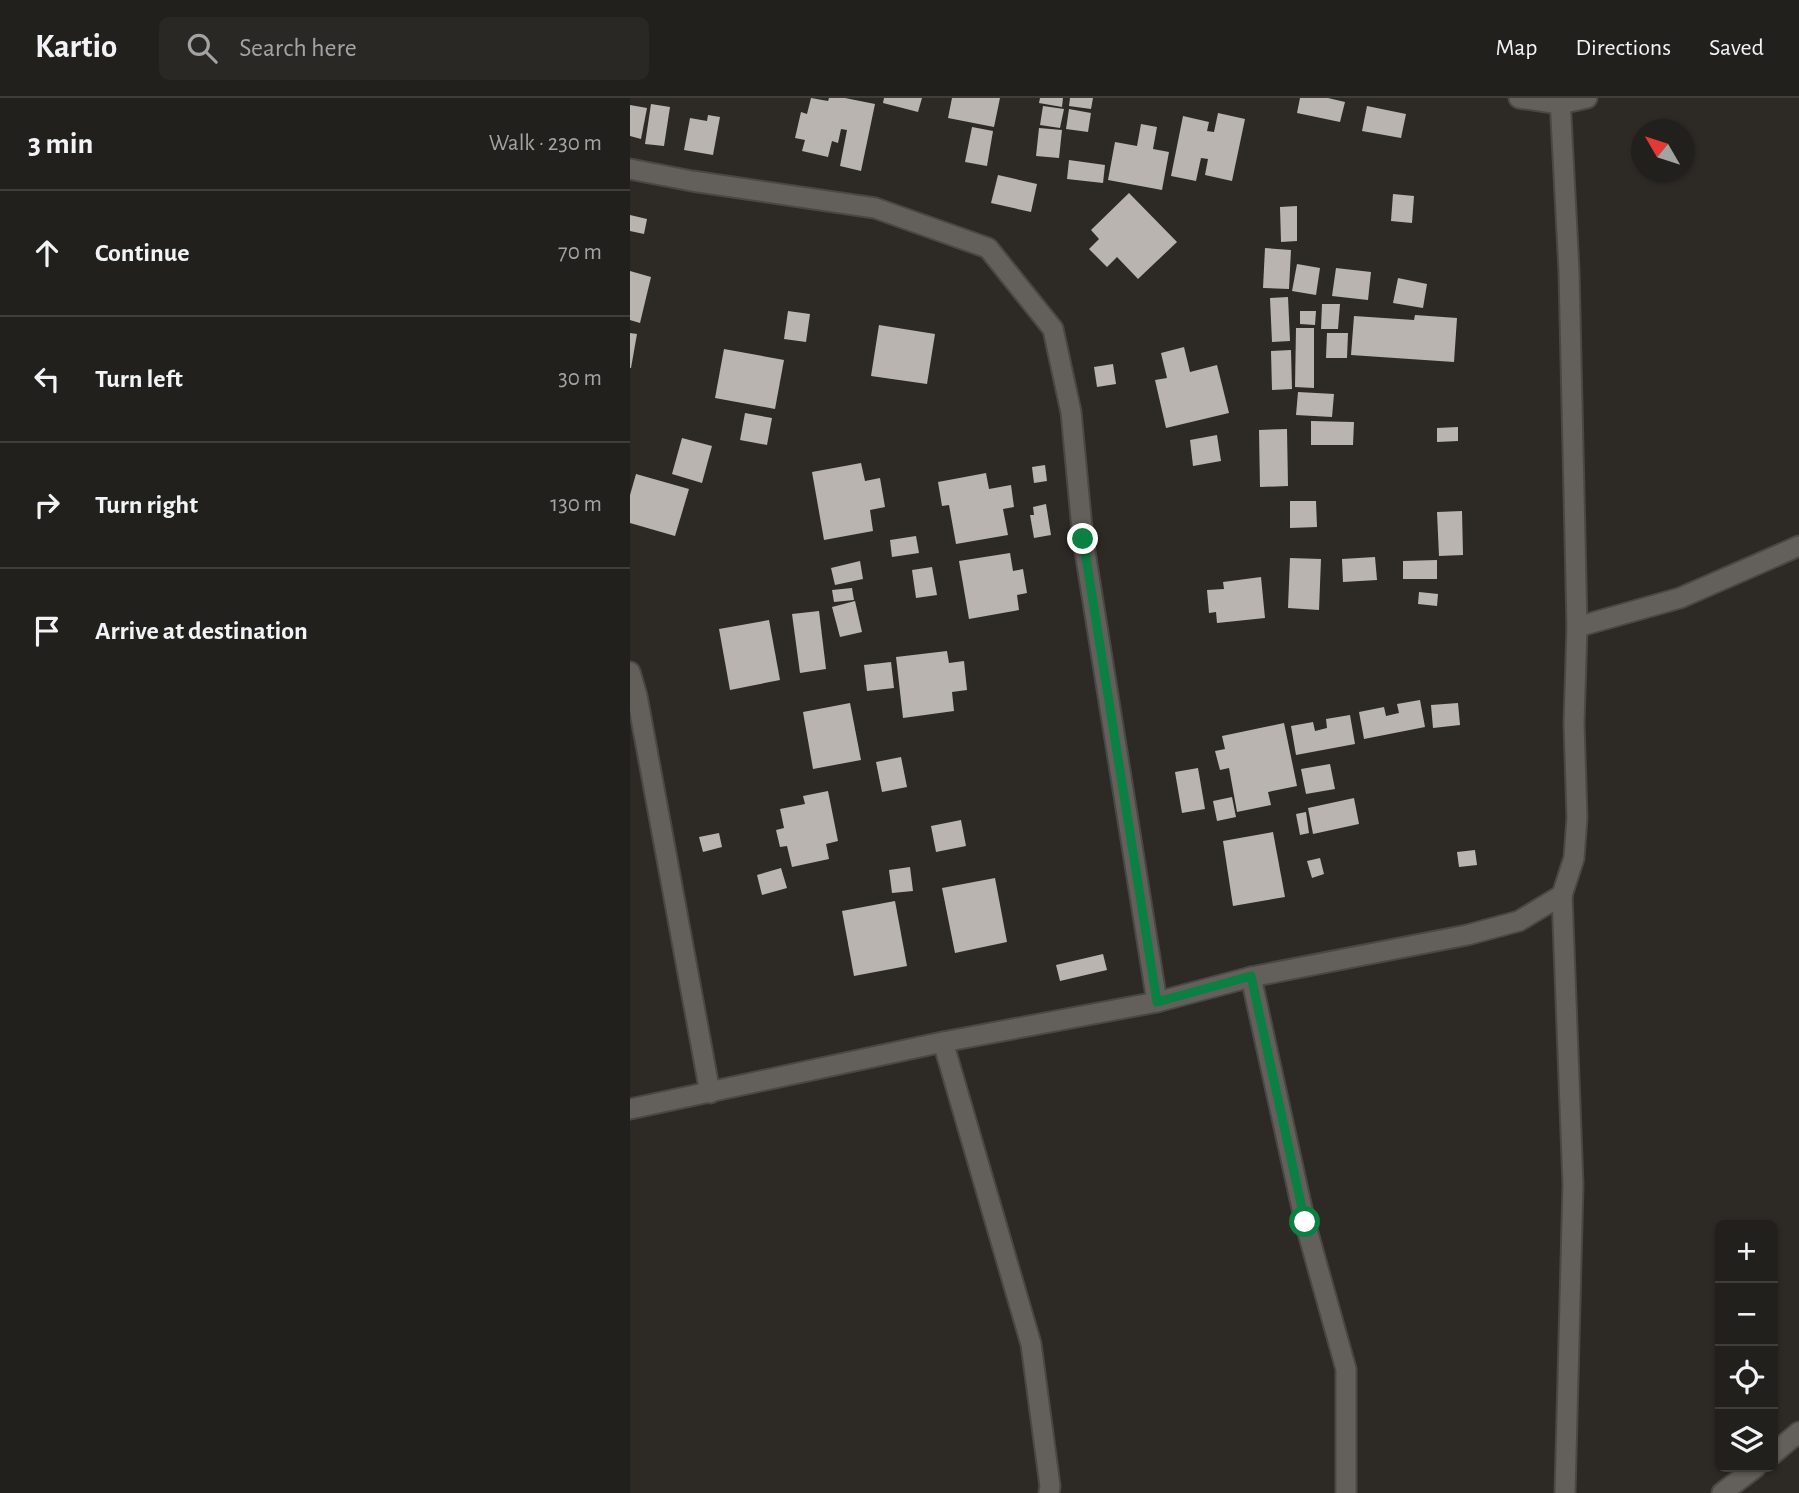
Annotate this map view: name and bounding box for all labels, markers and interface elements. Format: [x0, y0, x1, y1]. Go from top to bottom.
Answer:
search box [159, 17, 649, 80]
icon: search [183, 29, 221, 67]
text: Kartio [35, 31, 117, 64]
text: Search here [239, 35, 357, 61]
text: Map [1495, 36, 1537, 60]
text: Directions [1575, 36, 1671, 60]
text: Saved [1709, 36, 1764, 60]
north arrow [1631, 119, 1694, 182]
text: 3 min [28, 129, 93, 159]
text: Walk · 230 m [489, 132, 602, 155]
icon: ahead [28, 234, 66, 272]
text: Continue [95, 240, 190, 266]
text: 70 m [558, 241, 602, 264]
icon: left [28, 360, 66, 398]
text: Turn left [95, 366, 183, 392]
text: 30 m [558, 367, 602, 390]
icon: right [28, 486, 66, 524]
text: Turn right [95, 492, 198, 518]
text: 130 m [550, 493, 602, 516]
route end [1067, 523, 1098, 554]
icon: arrive [28, 612, 66, 650]
text: Arrive at destination [95, 618, 308, 644]
route start [1289, 1206, 1320, 1237]
map controls [1715, 1220, 1778, 1472]
button: + [1715, 1220, 1778, 1283]
button: − [1715, 1283, 1778, 1346]
button: locate [1715, 1346, 1778, 1409]
button: layers [1715, 1409, 1778, 1472]

